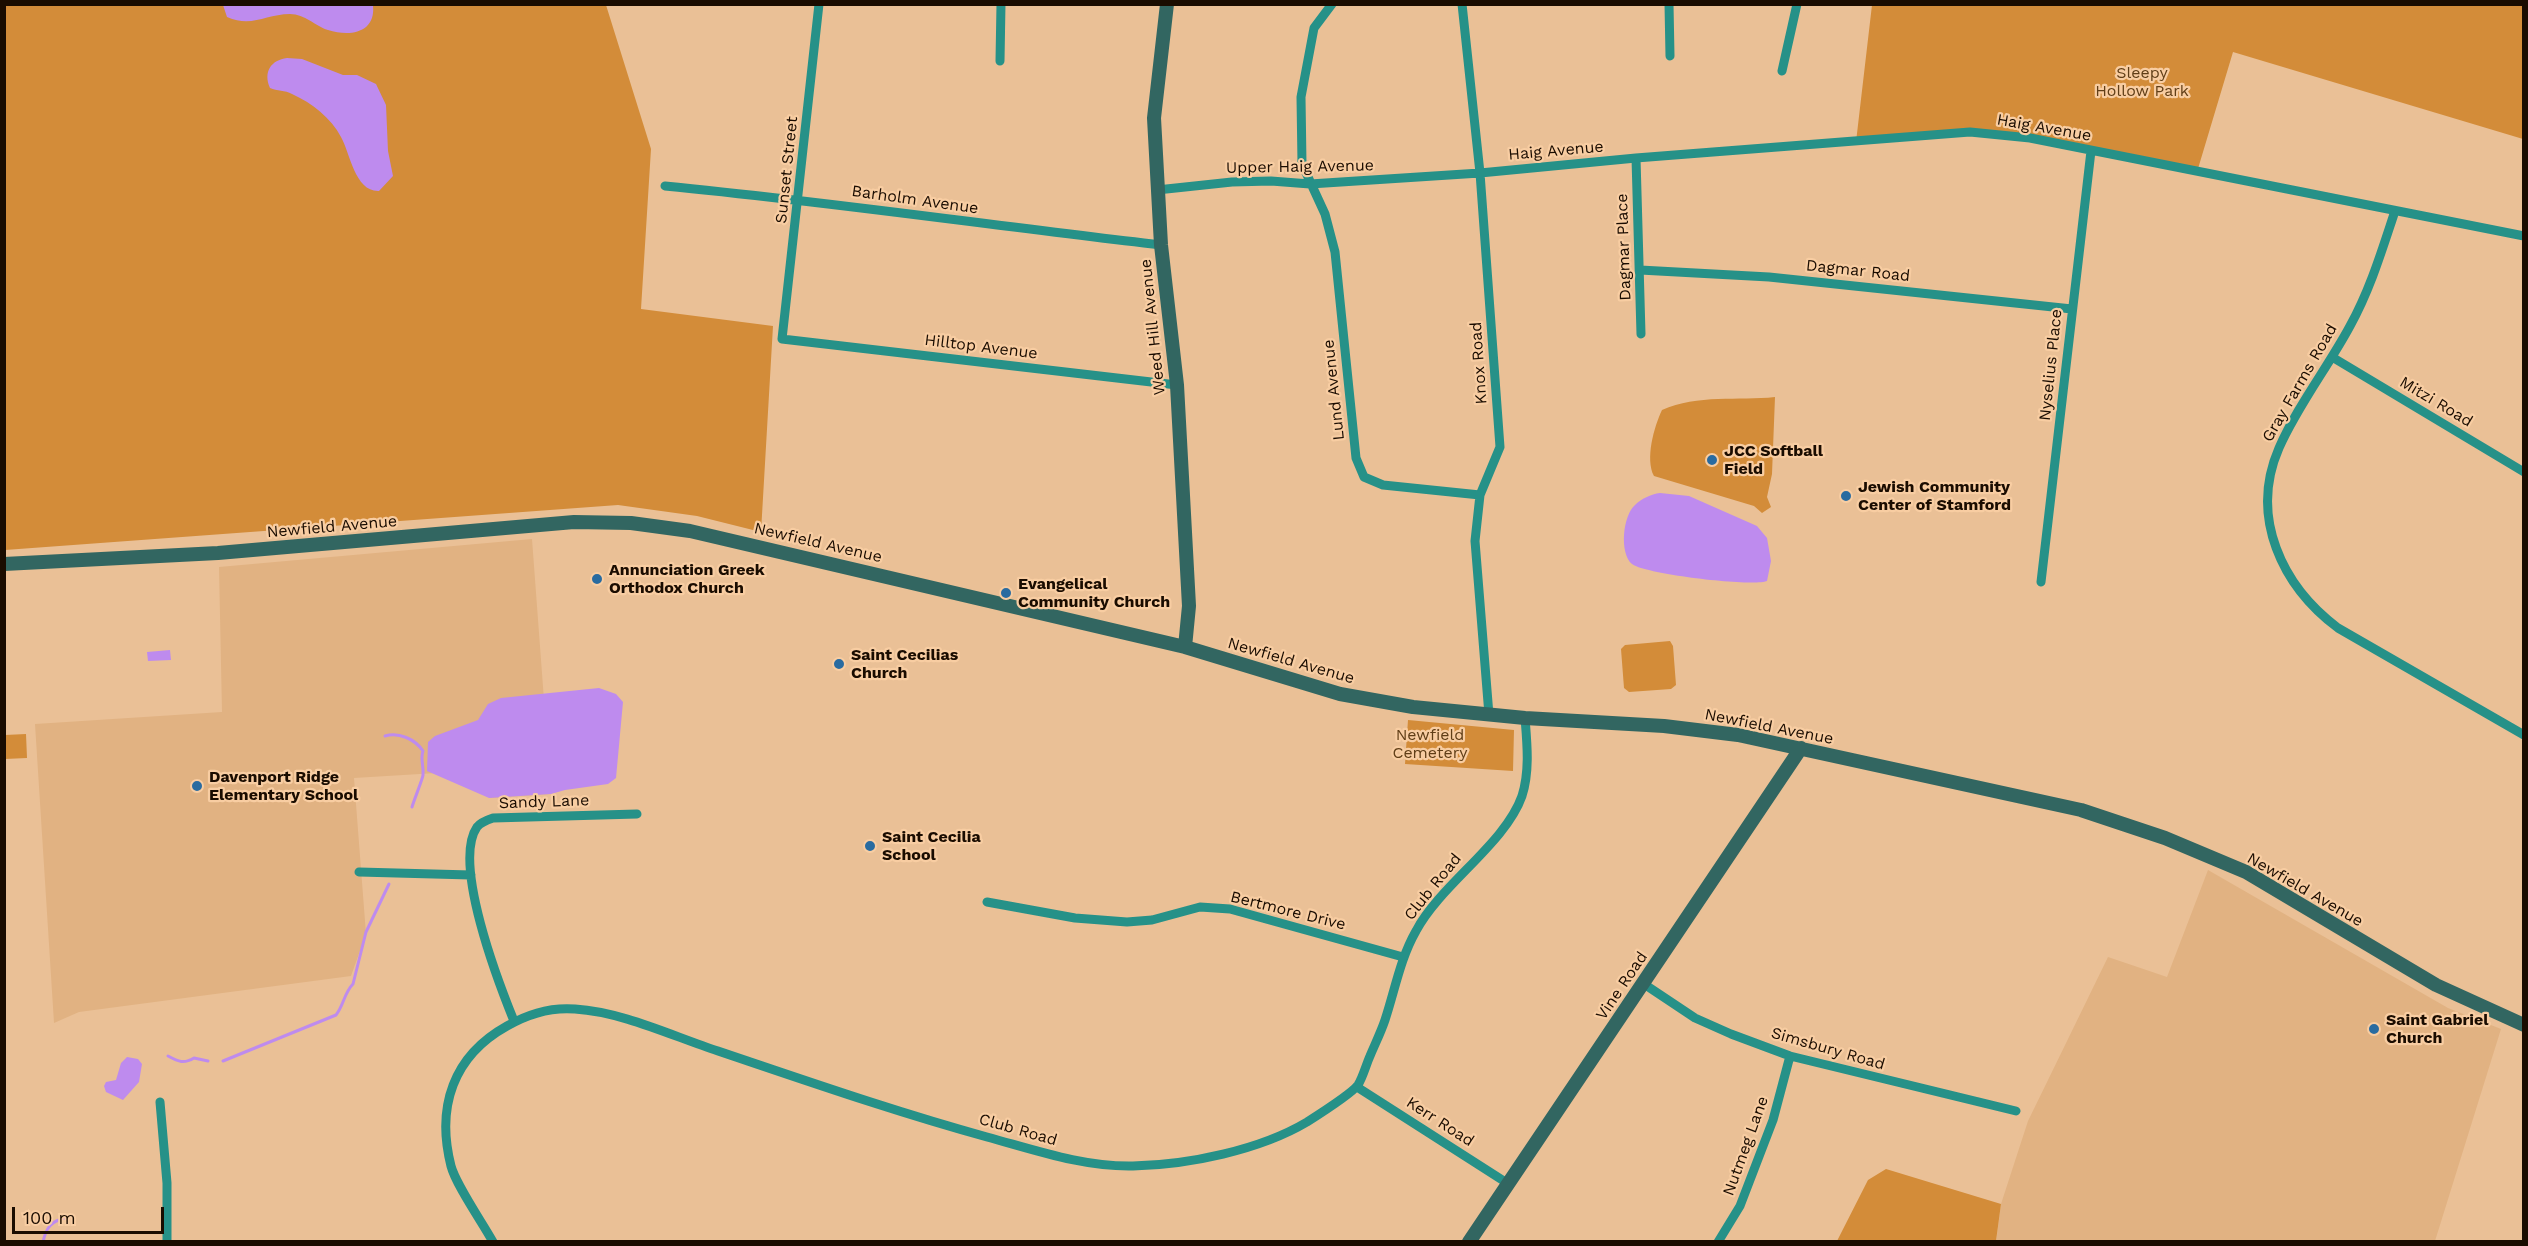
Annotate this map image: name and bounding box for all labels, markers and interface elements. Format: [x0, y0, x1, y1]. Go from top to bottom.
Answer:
park label: Sleepy Hollow Park [2095, 63, 2189, 101]
street label: Haig Avenue [1995, 110, 2093, 146]
street label: Sunset Street [772, 115, 802, 225]
street label: Haig Avenue [1508, 137, 1604, 165]
street label: Upper Haig Avenue [1226, 156, 1374, 178]
street label: Barholm Avenue [850, 182, 980, 218]
street label: Dagmar Place [1613, 193, 1635, 301]
street label: Dagmar Road [1805, 256, 1911, 286]
street label: Weed Hill Avenue [1136, 258, 1170, 396]
street label: Nyselius Place [2036, 308, 2066, 422]
street label: Knox Road [1467, 321, 1491, 405]
street label: Gray Farms Road [2258, 321, 2342, 445]
street label: Hilltop Avenue [923, 331, 1039, 363]
street label: Lund Avenue [1319, 339, 1349, 441]
street label: Mitzi Road [2396, 373, 2476, 431]
place label: JCC Softball Field [1724, 441, 1823, 479]
marker: JCC Softball Field [1705, 453, 1719, 467]
place label: Jewish Community Center of Stamford [1858, 477, 2011, 515]
marker: Jewish Community Center of Stamford [1839, 489, 1853, 503]
street label: Newfield Avenue [266, 512, 398, 542]
street label: Newfield Avenue [752, 519, 884, 567]
place label: Annunciation Greek Orthodox Church [609, 560, 765, 598]
marker: Annunciation Greek Orthodox Church [590, 572, 604, 586]
place label: Evangelical Community Church [1018, 574, 1170, 612]
marker: Evangelical Community Church [999, 586, 1013, 600]
street label: Newfield Avenue [1225, 634, 1357, 688]
place label: Saint Cecilias Church [851, 645, 958, 683]
marker: Saint Cecilias Church [832, 657, 846, 671]
street label: Newfield Avenue [1703, 705, 1835, 749]
park label: Newfield Cemetery [1392, 725, 1468, 763]
place label: Davenport Ridge Elementary School [209, 767, 358, 805]
marker: Davenport Ridge Elementary School [190, 779, 204, 793]
street label: Sandy Lane [498, 791, 590, 813]
place label: Saint Cecilia School [882, 827, 981, 865]
marker: Saint Cecilia School [863, 839, 877, 853]
street label: Newfield Avenue [2244, 849, 2366, 931]
street label: Club Road [1400, 850, 1466, 924]
street label: Bertmore Drive [1228, 887, 1348, 935]
street label: Vine Road [1592, 948, 1652, 1024]
place label: Saint Gabriel Church [2386, 1010, 2489, 1048]
marker: Saint Gabriel Church [2367, 1022, 2381, 1036]
street label: Simsbury Road [1769, 1024, 1887, 1074]
street label: Kerr Road [1403, 1093, 1477, 1151]
street label: Nutmeg Lane [1719, 1094, 1773, 1198]
street label: Club Road [977, 1110, 1059, 1150]
scale bar [15, 1195, 166, 1233]
text: 100 m [23, 1207, 76, 1228]

